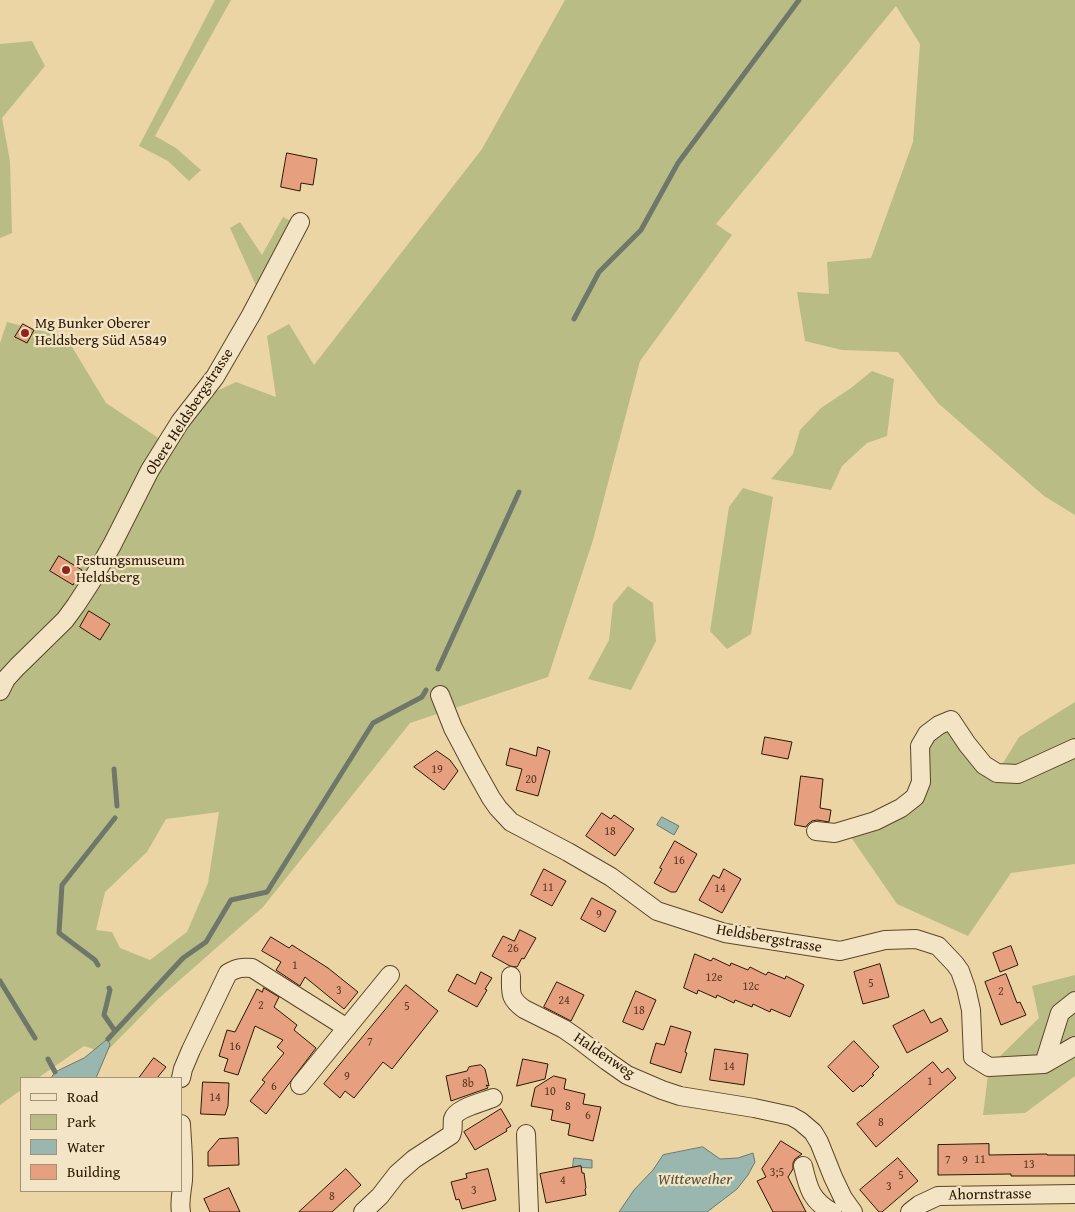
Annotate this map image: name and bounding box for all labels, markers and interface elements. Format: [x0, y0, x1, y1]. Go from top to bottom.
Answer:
place label: Mg Bunker Oberer Heldsberg Süd A5849 [35, 315, 167, 350]
marker: Mg Bunker Oberer Heldsberg Süd A5849 [19, 327, 31, 339]
street label: Obere Heldsbergstrasse [142, 345, 238, 479]
place label: Festungsmuseum Heldsberg [76, 552, 185, 587]
marker: Festungsmuseum Heldsberg [60, 564, 72, 576]
house number: 19 [431, 763, 443, 777]
house number: 20 [525, 773, 537, 787]
house number: 18 [604, 825, 616, 839]
house number: 16 [673, 854, 685, 868]
house number: 11 [542, 881, 554, 895]
house number: 14 [714, 882, 726, 896]
house number: 9 [596, 908, 602, 922]
street label: Heldsbergstrasse [715, 921, 823, 957]
house number: 26 [507, 942, 519, 956]
house number: 1 [292, 959, 298, 973]
house number: 12e [705, 971, 723, 985]
house number: 5 [868, 977, 874, 991]
house number: 12c [743, 980, 759, 994]
house number: 3 [336, 984, 342, 998]
house number: 2 [998, 985, 1004, 999]
house number: 24 [558, 994, 570, 1008]
house number: 2 [258, 999, 264, 1013]
house number: 5 [404, 1000, 410, 1014]
house number: 18 [633, 1004, 645, 1018]
street label: Haldenweg [570, 1029, 638, 1083]
house number: 7 [367, 1036, 373, 1050]
house number: 16 [229, 1040, 241, 1054]
house number: 14 [723, 1060, 735, 1074]
house number: 9 [344, 1070, 350, 1084]
house number: 1 [927, 1075, 933, 1089]
legend [20, 1077, 182, 1192]
house number: 8b [462, 1077, 474, 1091]
house number: 6 [271, 1080, 277, 1094]
house number: 10 [544, 1085, 556, 1099]
text: Road [67, 1086, 98, 1107]
house number: 14 [209, 1091, 221, 1105]
house number: 8 [565, 1100, 571, 1114]
house number: 6 [585, 1109, 591, 1123]
text: Park [67, 1111, 96, 1132]
house number: 8 [878, 1116, 884, 1130]
text: Water [67, 1136, 105, 1157]
house number: 11 [974, 1153, 986, 1167]
house number: 7 [945, 1154, 951, 1168]
house number: 9 [962, 1154, 968, 1168]
house number: 13 [1023, 1158, 1035, 1172]
text: Building [67, 1161, 120, 1182]
house number: 3;5 [770, 1166, 784, 1180]
house number: 5 [898, 1169, 904, 1183]
water label: Witteweiher [658, 1170, 732, 1190]
house number: 4 [560, 1174, 566, 1188]
house number: 3 [886, 1180, 892, 1194]
house number: 3 [471, 1184, 477, 1198]
street label: Ahornstrasse [948, 1185, 1032, 1205]
house number: 8 [329, 1190, 335, 1204]

